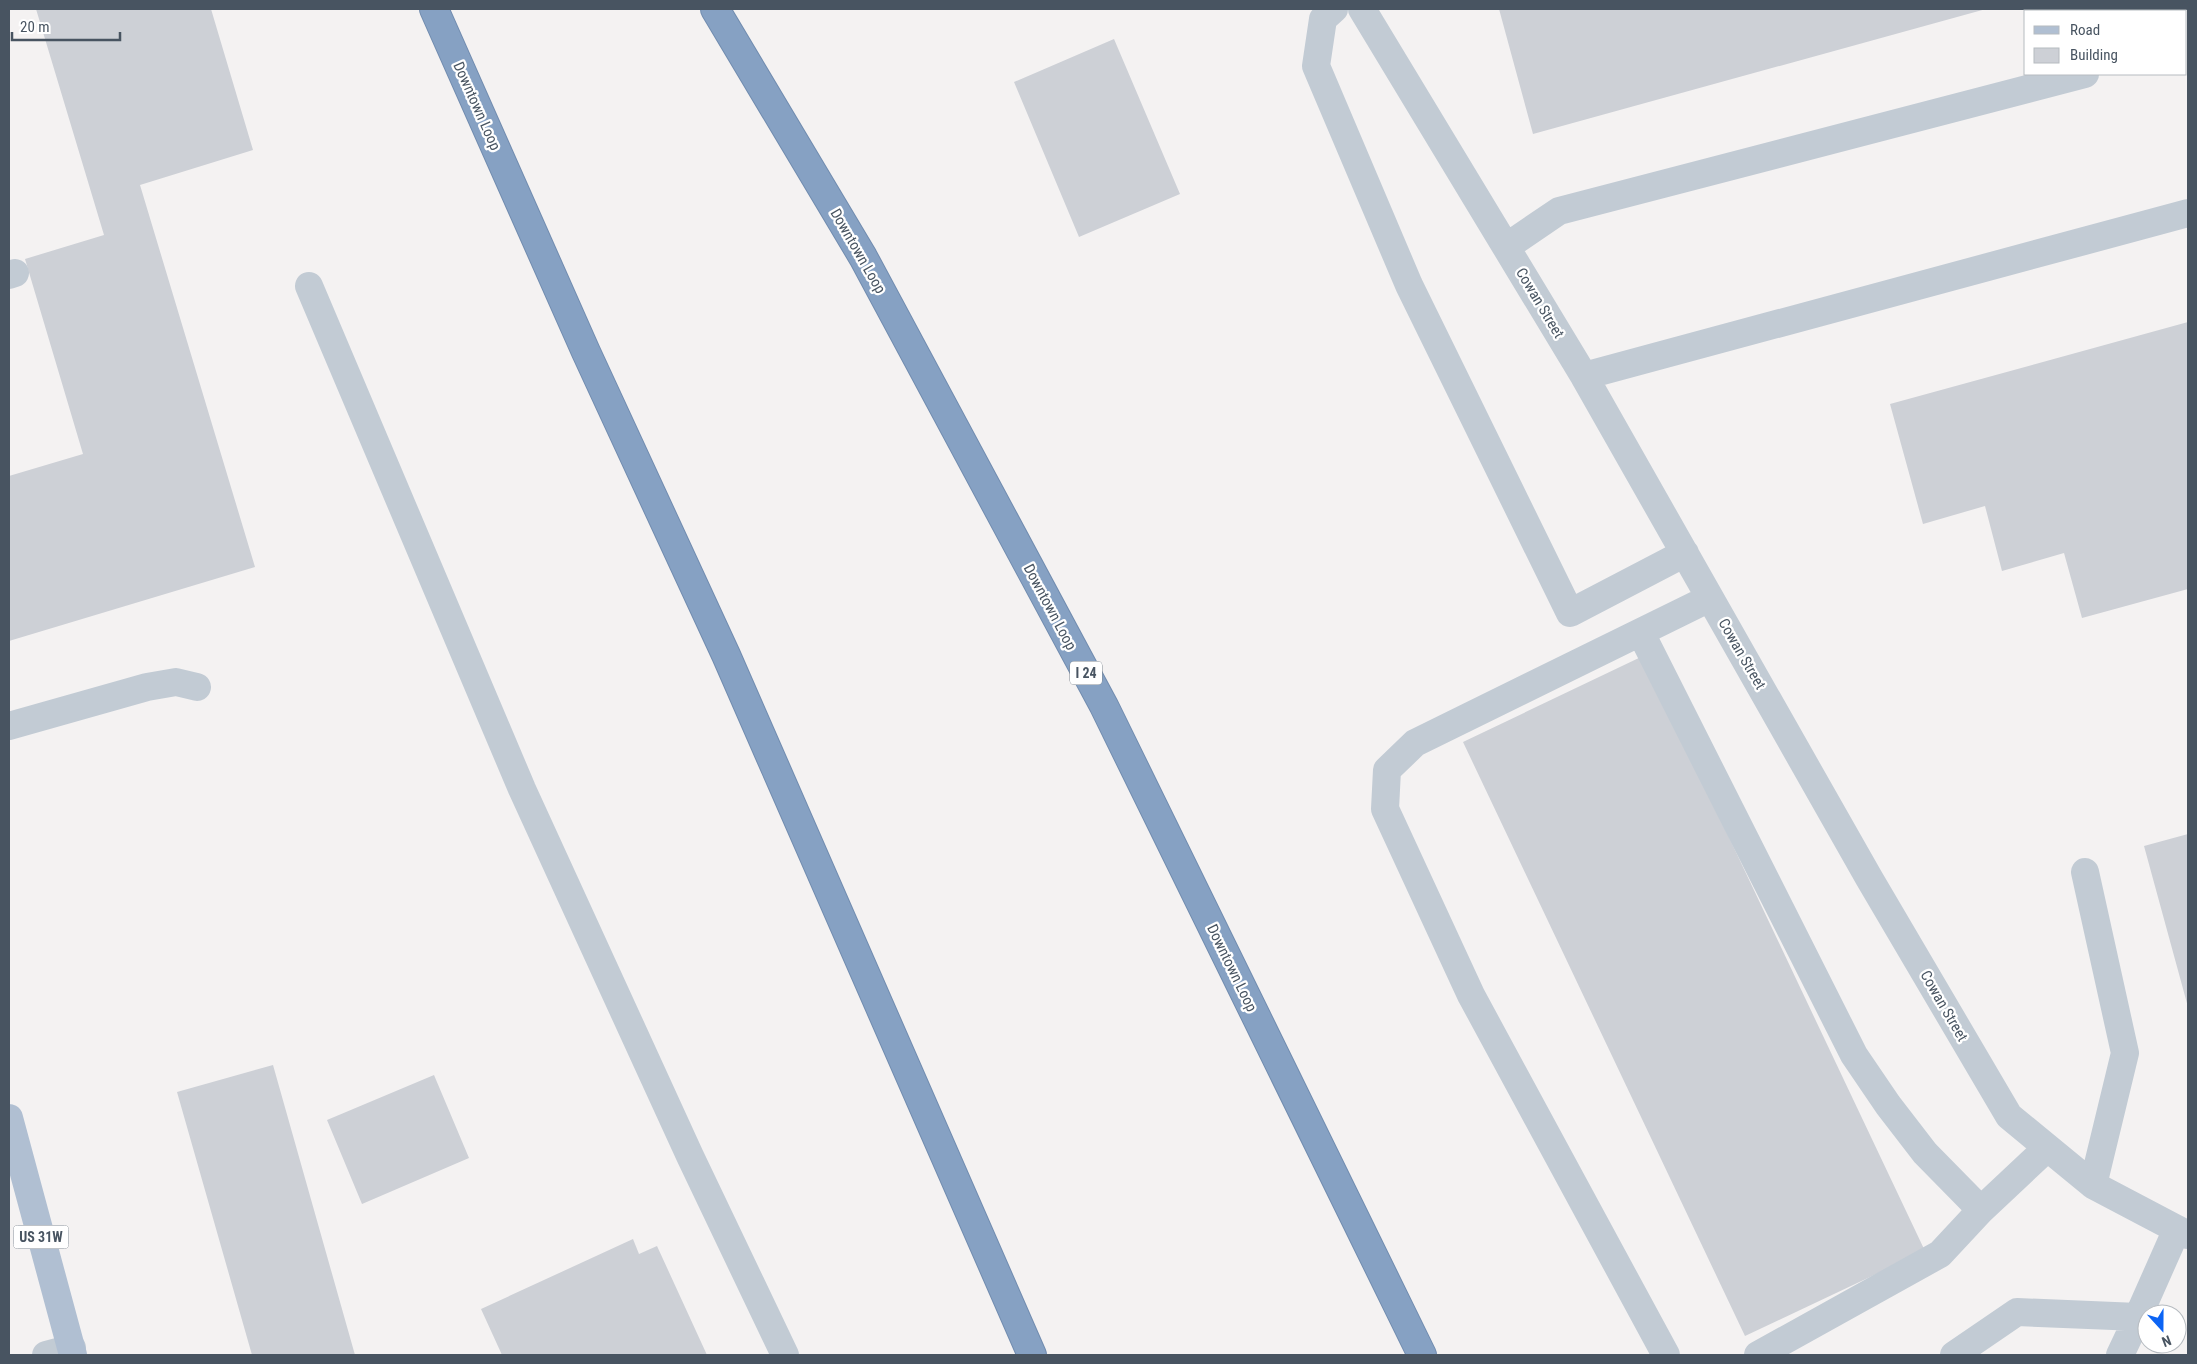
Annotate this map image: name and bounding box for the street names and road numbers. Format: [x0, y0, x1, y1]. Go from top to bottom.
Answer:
street label: Downtown Loop [449, 59, 505, 153]
street label: Downtown Loop [826, 205, 890, 297]
street label: Cowan Street [1512, 265, 1568, 341]
street label: Downtown Loop [1020, 561, 1080, 653]
street label: Cowan Street [1714, 615, 1770, 693]
road number: I 24 [1070, 661, 1102, 684]
street label: Downtown Loop [1203, 921, 1261, 1015]
street label: Cowan Street [1916, 967, 1972, 1045]
road number: US 31W [13, 1226, 68, 1248]

